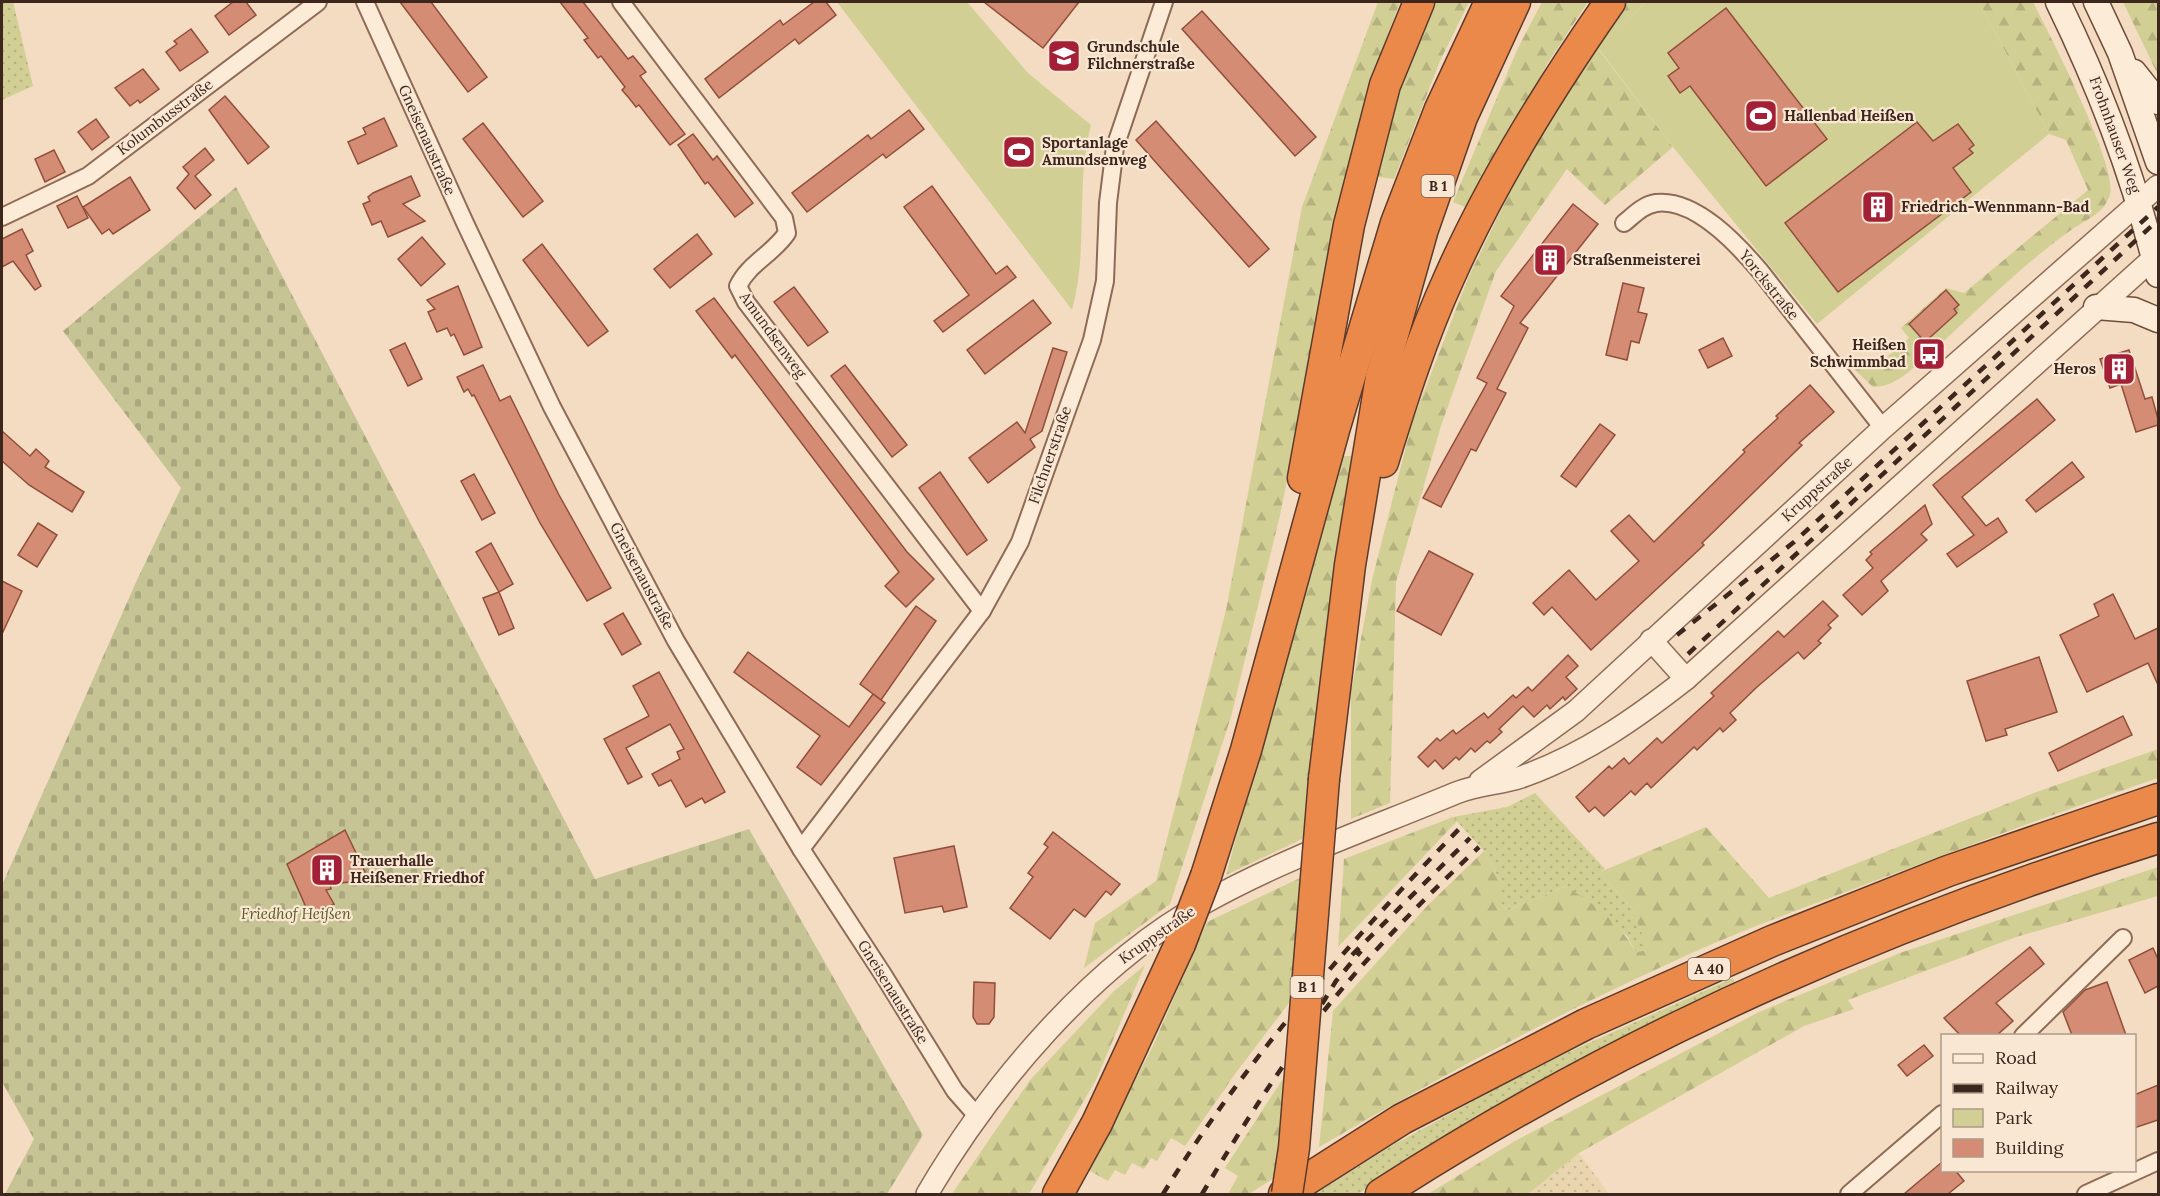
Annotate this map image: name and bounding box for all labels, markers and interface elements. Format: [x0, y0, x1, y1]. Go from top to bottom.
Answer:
place label: Grundschule Filchnerstraße [1087, 37, 1195, 73]
school or university icon: Grundschule Filchnerstraße [1046, 38, 1082, 74]
street label: Kolumbusstraße [113, 74, 216, 159]
street label: Frohnhauser Weg [2085, 74, 2146, 197]
street label: Gneisenaustraße [395, 82, 460, 198]
sports icon: Hallenbad Heißen [1743, 98, 1779, 134]
place label: Hallenbad Heißen [1784, 106, 1914, 125]
place label: Sportanlage Amundsenweg [1042, 133, 1147, 169]
sports icon: Sportanlage Amundsenweg [1001, 134, 1037, 170]
road number: B 1 [1422, 175, 1454, 197]
building icon: Friedrich-Wennmann-Bad [1860, 189, 1896, 225]
place label: Friedrich-Wennmann-Bad [1901, 197, 2089, 216]
building icon: Straßenmeisterei [1532, 242, 1568, 278]
street label: Yorckstraße [1735, 245, 1803, 324]
place label: Straßenmeisterei [1573, 250, 1701, 269]
street label: Amundsenweg [735, 287, 811, 382]
place label: Heißen Schwimmbad [1810, 335, 1906, 371]
bus stop icon: Heißen Schwimmbad [1911, 336, 1947, 372]
building icon: Heros [2101, 351, 2137, 387]
place label: Heros [2053, 359, 2096, 378]
street label: Filchnerstraße [1024, 403, 1075, 506]
street label: Kruppstraße [1777, 452, 1856, 525]
street label: Gneisenaustraße [606, 519, 679, 633]
place label: Trauerhalle Heißener Friedhof [350, 851, 485, 887]
building icon: Trauerhalle Heißener Friedhof [309, 852, 345, 888]
street label: Kruppstraße [1115, 901, 1199, 968]
park label: Friedhof Heißen [241, 904, 352, 923]
street label: Gneisenaustraße [854, 936, 933, 1047]
road number: A 40 [1688, 958, 1730, 980]
road number: B 1 [1290, 976, 1324, 998]
legend [1941, 1034, 2136, 1172]
text: Road [1995, 1046, 2037, 1069]
text: Railway [1995, 1076, 2059, 1099]
text: Park [1995, 1106, 2033, 1129]
text: Building [1995, 1136, 2065, 1159]

